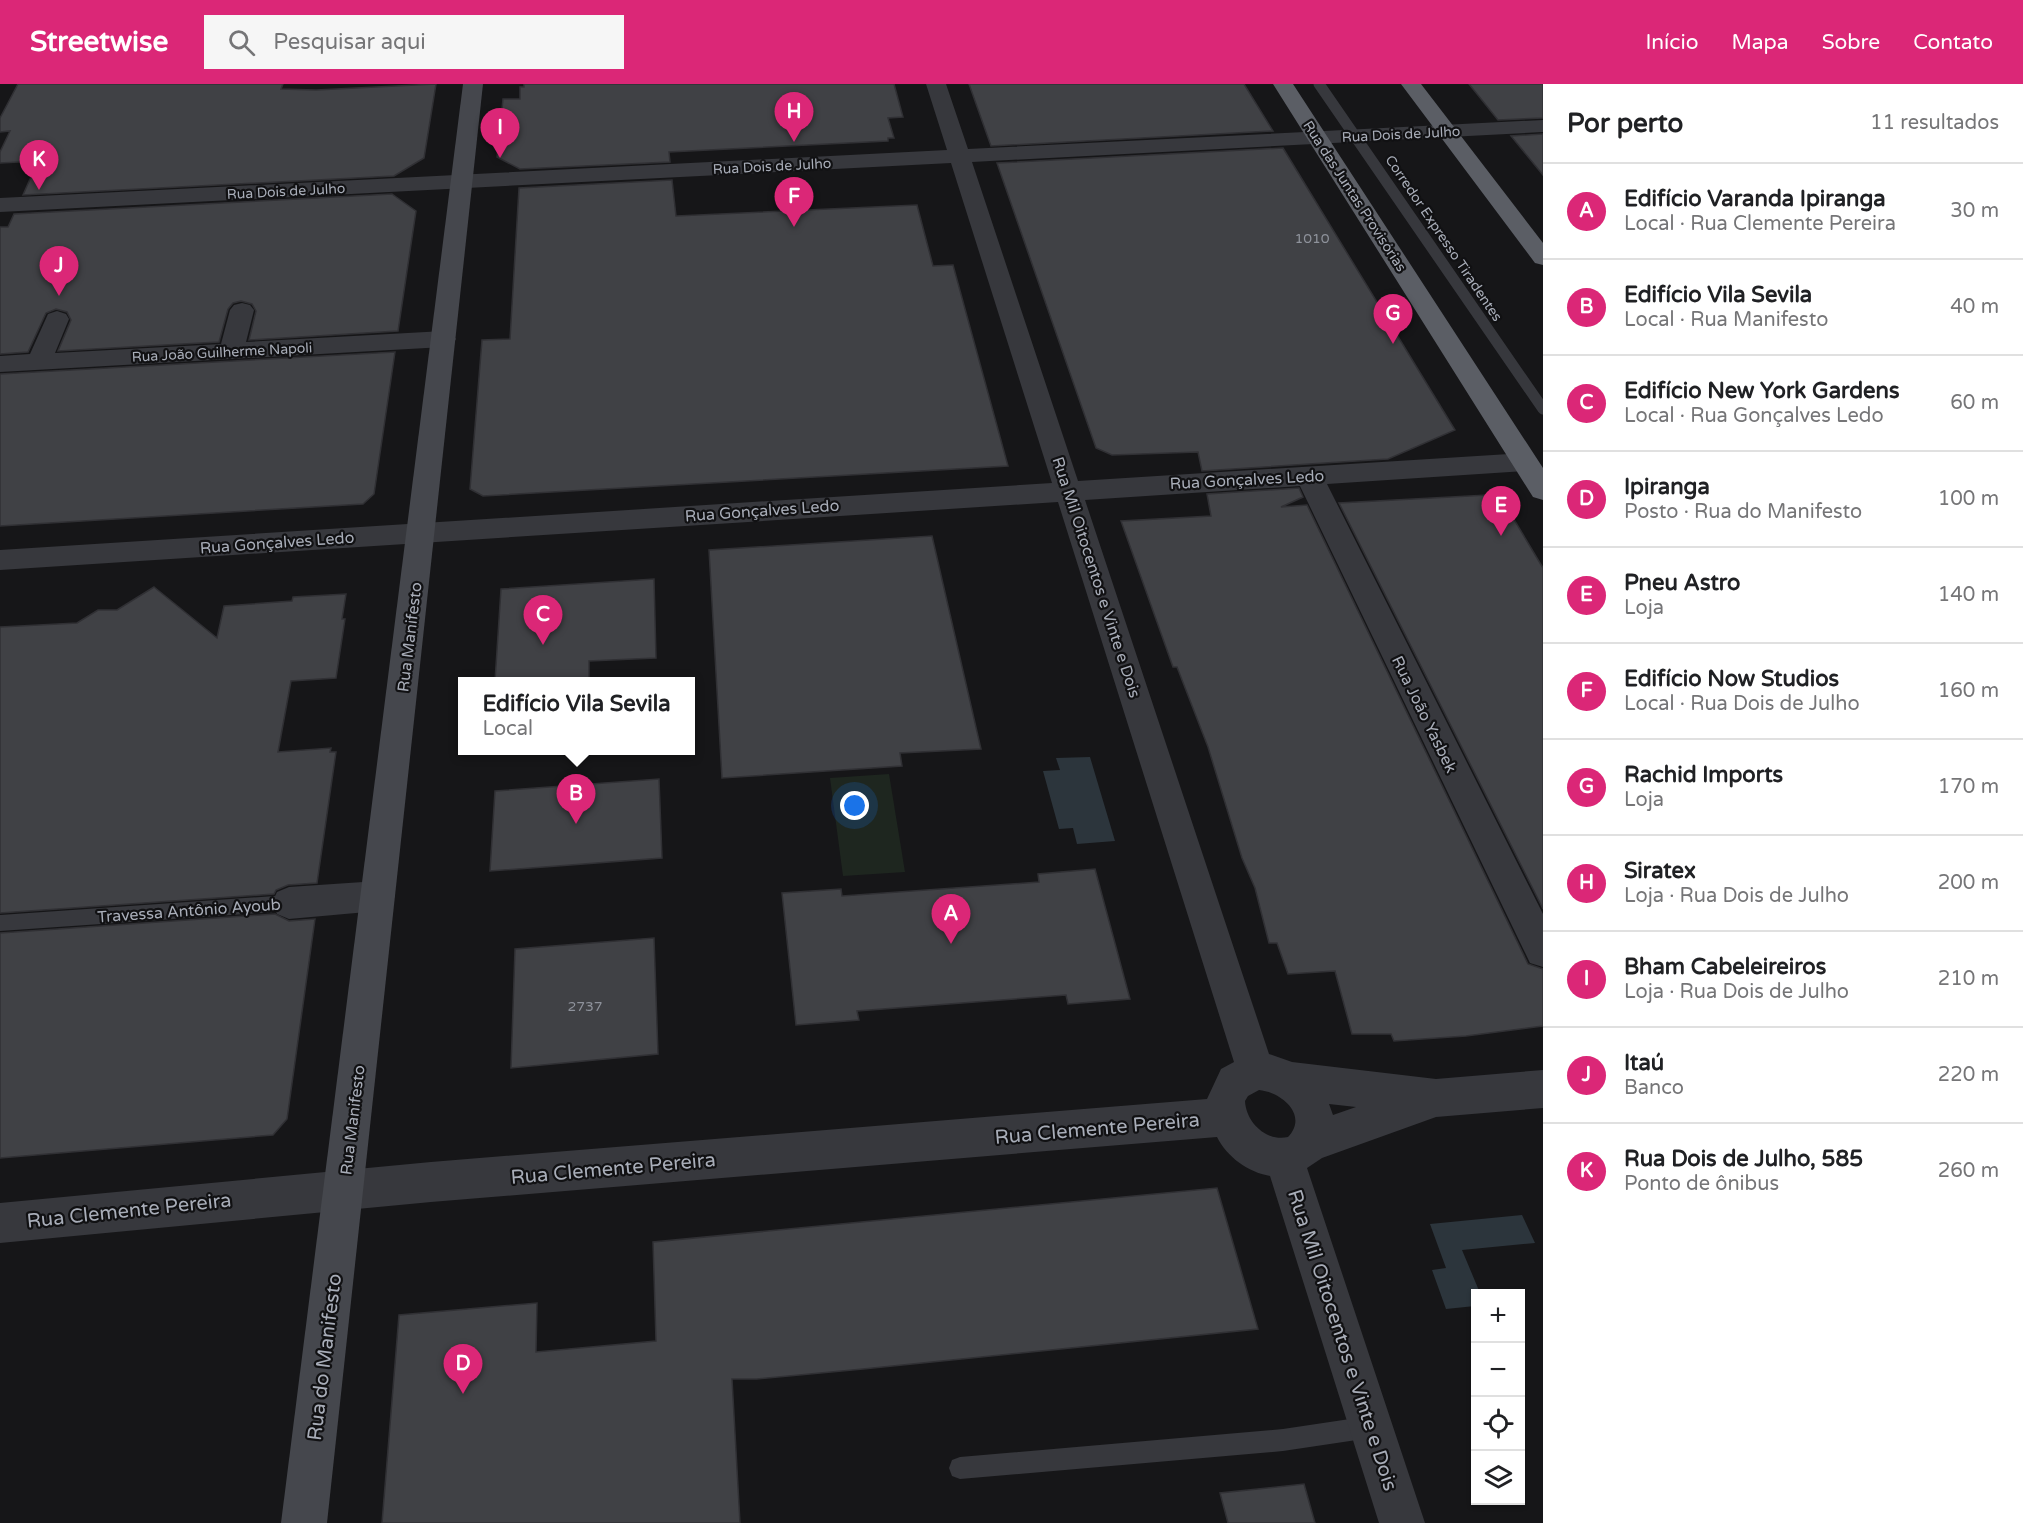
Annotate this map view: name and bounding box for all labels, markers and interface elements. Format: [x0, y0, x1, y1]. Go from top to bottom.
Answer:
search box [204, 15, 624, 69]
text: Streetwise [30, 25, 168, 59]
icon: search [225, 26, 258, 59]
text: Pesquisar aqui [273, 29, 426, 55]
text: Início [1646, 30, 1698, 55]
text: Mapa [1731, 30, 1789, 55]
text: Sobre [1822, 30, 1880, 55]
text: Contato [1913, 30, 1993, 55]
pin: H [774, 92, 814, 142]
text: Por perto [1567, 108, 1683, 139]
pin: I [480, 109, 520, 158]
text: 11 resultados [1870, 111, 1999, 135]
street label: Rua das Juntas Provisórias [1299, 118, 1410, 275]
street label: Rua Dois de Julho [1341, 123, 1461, 146]
pin: K [20, 141, 58, 190]
street label: Corredor Expresso Tiradentes [1381, 152, 1506, 325]
street label: Rua Dois de Julho [712, 155, 832, 178]
pin: F [774, 178, 814, 227]
street label: Rua Dois de Julho [226, 180, 346, 203]
text: Edifício Varanda Ipiranga [1624, 186, 1886, 212]
text: A [1579, 199, 1594, 223]
text: 30 m [1950, 199, 1999, 223]
text: Local · Rua Clemente Pereira [1624, 212, 1896, 236]
house number: 1010 [1294, 230, 1330, 247]
pin: J [40, 246, 78, 296]
text: Edifício Vila Sevila [1624, 282, 1812, 308]
pin: G [1374, 294, 1412, 344]
text: B [1580, 295, 1593, 319]
text: 40 m [1950, 295, 1999, 319]
text: Local · Rua Manifesto [1624, 308, 1828, 332]
street label: Rua João Guilherme Napoli [131, 339, 313, 366]
text: Edifício New York Gardens [1624, 378, 1899, 404]
text: C [1580, 391, 1593, 415]
text: 60 m [1950, 391, 1999, 415]
text: Local · Rua Gonçalves Ledo [1624, 404, 1884, 428]
street label: Rua Mil Oitocentos e Vinte e Dois [1048, 454, 1145, 700]
street label: Rua Gonçalves Ledo [1169, 466, 1325, 494]
text: Ipiranga [1624, 474, 1710, 500]
pin: E [1482, 486, 1520, 536]
text: D [1579, 487, 1594, 511]
text: 100 m [1938, 487, 1999, 511]
street label: Rua Gonçalves Ledo [684, 496, 840, 526]
text: Posto · Rua do Manifesto [1624, 500, 1862, 524]
street label: Rua Gonçalves Ledo [199, 528, 355, 558]
text: Pneu Astro [1624, 570, 1740, 596]
street label: Rua Manifesto [393, 581, 427, 693]
text: E [1580, 583, 1593, 607]
text: 140 m [1938, 583, 1999, 607]
pin: C [524, 596, 562, 645]
text: Loja [1624, 596, 1664, 620]
street label: Rua João Yasbek [1387, 653, 1461, 777]
text: Edifício Now Studios [1624, 666, 1839, 692]
popup [458, 677, 695, 755]
text: F [1580, 679, 1593, 703]
text: 160 m [1938, 679, 1999, 703]
text: Edifício Vila Sevila [482, 691, 671, 717]
text: Local · Rua Dois de Julho [1624, 692, 1860, 716]
text: Local [482, 717, 533, 741]
text: Rachid Imports [1624, 762, 1783, 788]
pin: B [556, 774, 596, 824]
text: G [1579, 775, 1594, 799]
text: 170 m [1938, 775, 1999, 799]
text: Loja [1624, 788, 1664, 812]
your location [840, 791, 869, 820]
text: Siratex [1624, 858, 1696, 884]
text: H [1579, 871, 1594, 895]
text: 200 m [1938, 871, 1999, 895]
text: Loja · Rua Dois de Julho [1624, 884, 1849, 908]
pin: A [932, 894, 970, 944]
street label: Travessa Antônio Ayoub [97, 895, 281, 927]
text: Bham Cabeleireiros [1624, 954, 1826, 980]
text: I [1584, 967, 1589, 991]
text: 210 m [1938, 967, 1999, 991]
text: Loja · Rua Dois de Julho [1624, 980, 1849, 1004]
house number: 2737 [567, 998, 603, 1015]
text: Itaú [1624, 1050, 1664, 1076]
text: J [1582, 1063, 1591, 1087]
text: 220 m [1938, 1063, 1999, 1087]
street label: Rua Manifesto [336, 1064, 370, 1176]
text: Banco [1624, 1076, 1684, 1100]
street label: Rua Clemente Pereira [994, 1108, 1201, 1150]
text: Rua Dois de Julho, 585 [1624, 1146, 1863, 1172]
street label: Rua Clemente Pereira [510, 1148, 717, 1190]
text: K [1580, 1159, 1593, 1183]
text: 260 m [1938, 1159, 1999, 1183]
text: Ponto de ônibus [1624, 1172, 1779, 1196]
street label: Rua Mil Oitocentos e Vinte e Dois [1282, 1187, 1402, 1494]
street label: Rua Clemente Pereira [26, 1188, 233, 1234]
street label: Rua do Manifesto [303, 1272, 347, 1442]
map controls [1471, 1289, 1525, 1505]
button: + [1471, 1289, 1525, 1343]
button: − [1471, 1343, 1525, 1397]
pin: D [444, 1344, 482, 1394]
button: locate [1471, 1397, 1525, 1451]
button: layers [1471, 1451, 1525, 1505]

